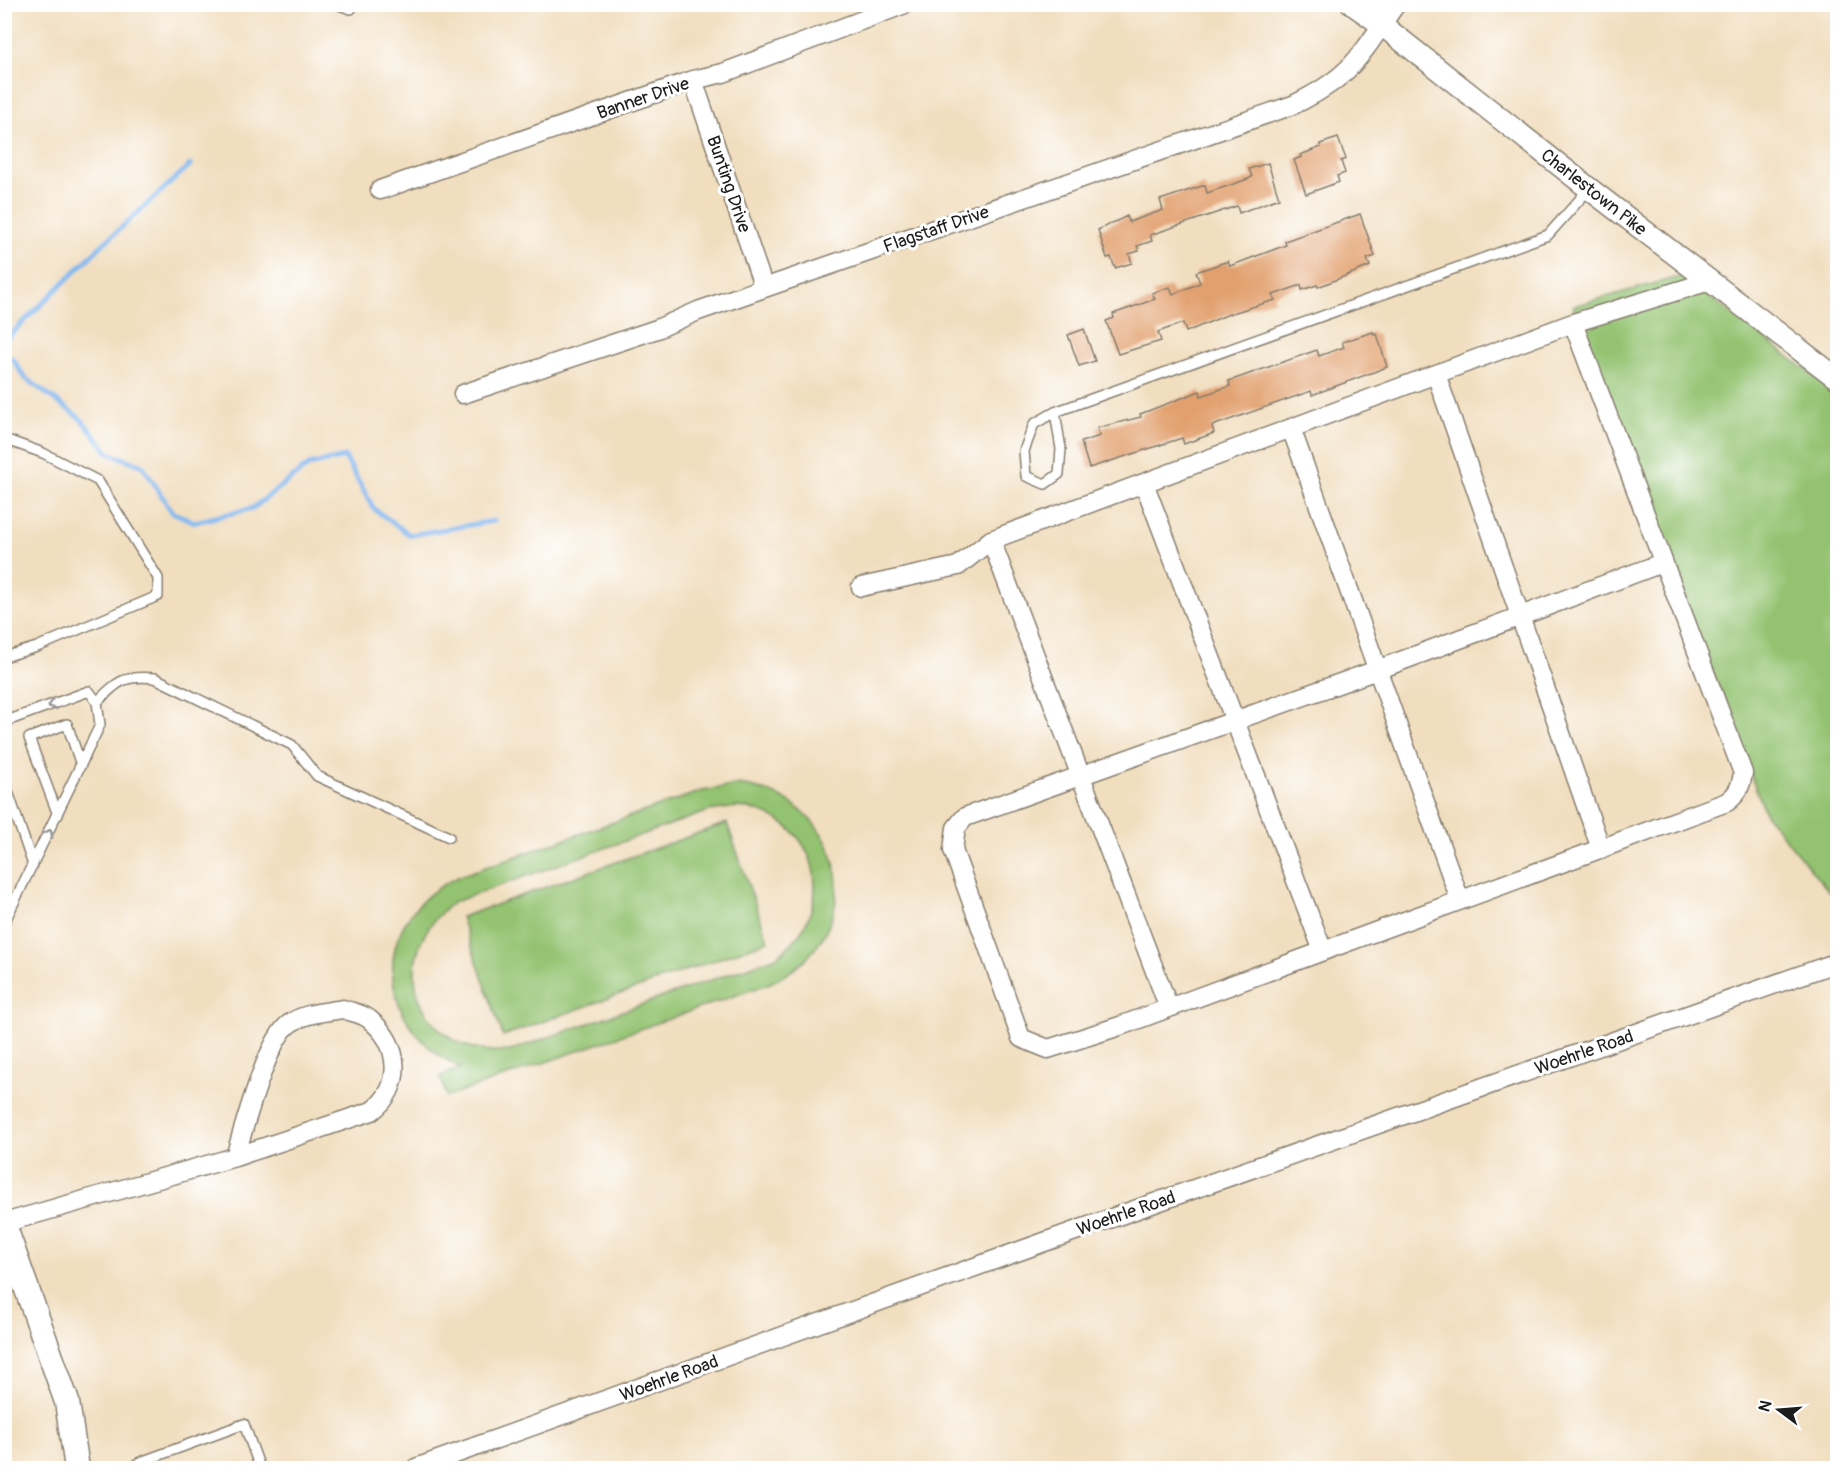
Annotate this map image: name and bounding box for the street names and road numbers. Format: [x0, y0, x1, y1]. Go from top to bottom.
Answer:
street label: Banner Drive [594, 72, 692, 125]
street label: Bunting Drive [701, 133, 756, 236]
street label: Charlestown Pike [1536, 144, 1651, 241]
street label: Flagstaff Drive [880, 201, 992, 258]
street label: Woehrle Road [1532, 1025, 1637, 1080]
street label: Woehrle Road [1074, 1186, 1179, 1241]
street label: Woehrle Road [617, 1350, 722, 1407]

